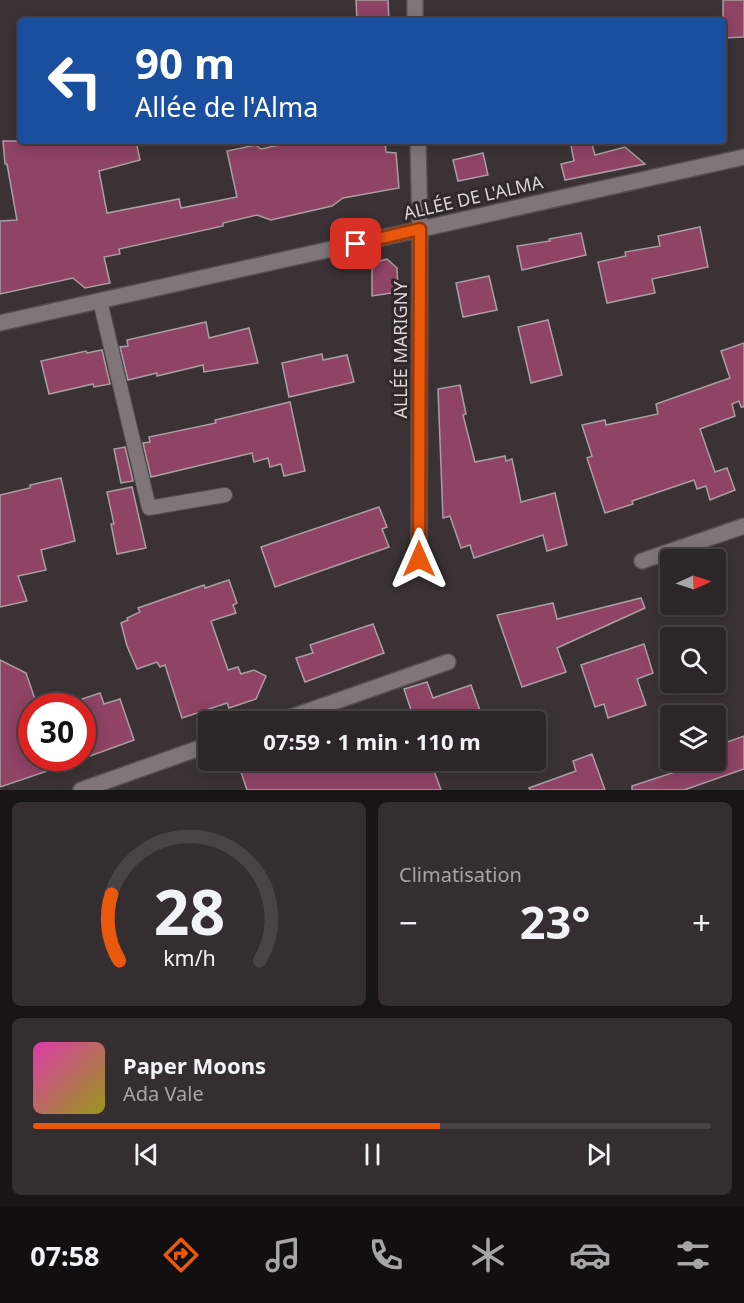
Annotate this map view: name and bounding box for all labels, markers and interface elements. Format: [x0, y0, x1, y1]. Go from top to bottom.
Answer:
text: 90 m [135, 34, 235, 91]
icon: left [36, 42, 114, 120]
text: Allée de l'Alma [135, 88, 318, 125]
street label: ALLÉE DE L'ALMA [401, 169, 546, 225]
pin [330, 218, 381, 269]
icon: arrive [339, 227, 372, 260]
street label: ALLÉE MARIGNY [388, 281, 412, 419]
position arrow [387, 527, 451, 591]
north arrow [660, 549, 726, 615]
map controls [660, 549, 726, 771]
button: search [660, 627, 726, 693]
speed limit sign: 30 [18, 693, 96, 771]
button: layers [660, 705, 726, 771]
text: 07:59 · 1 min · 110 m [263, 726, 481, 756]
text: Climatisation [399, 861, 522, 888]
text: 28 [153, 868, 225, 953]
text: 23° [520, 891, 590, 952]
text: − [399, 900, 418, 945]
text: + [692, 900, 711, 945]
text: km/h [163, 943, 215, 972]
text: Paper Moons [123, 1050, 266, 1080]
text: Ada Vale [123, 1080, 204, 1107]
icon: previous [130, 1138, 163, 1171]
icon: pause [356, 1138, 389, 1171]
icon: next [582, 1138, 615, 1171]
icon: directions [160, 1234, 202, 1276]
icon: music [262, 1234, 304, 1276]
icon: phone [365, 1234, 407, 1276]
icon: climate [467, 1234, 509, 1276]
icon: car [569, 1234, 611, 1276]
icon: filters [672, 1234, 714, 1276]
text: 07:58 [30, 1237, 100, 1274]

